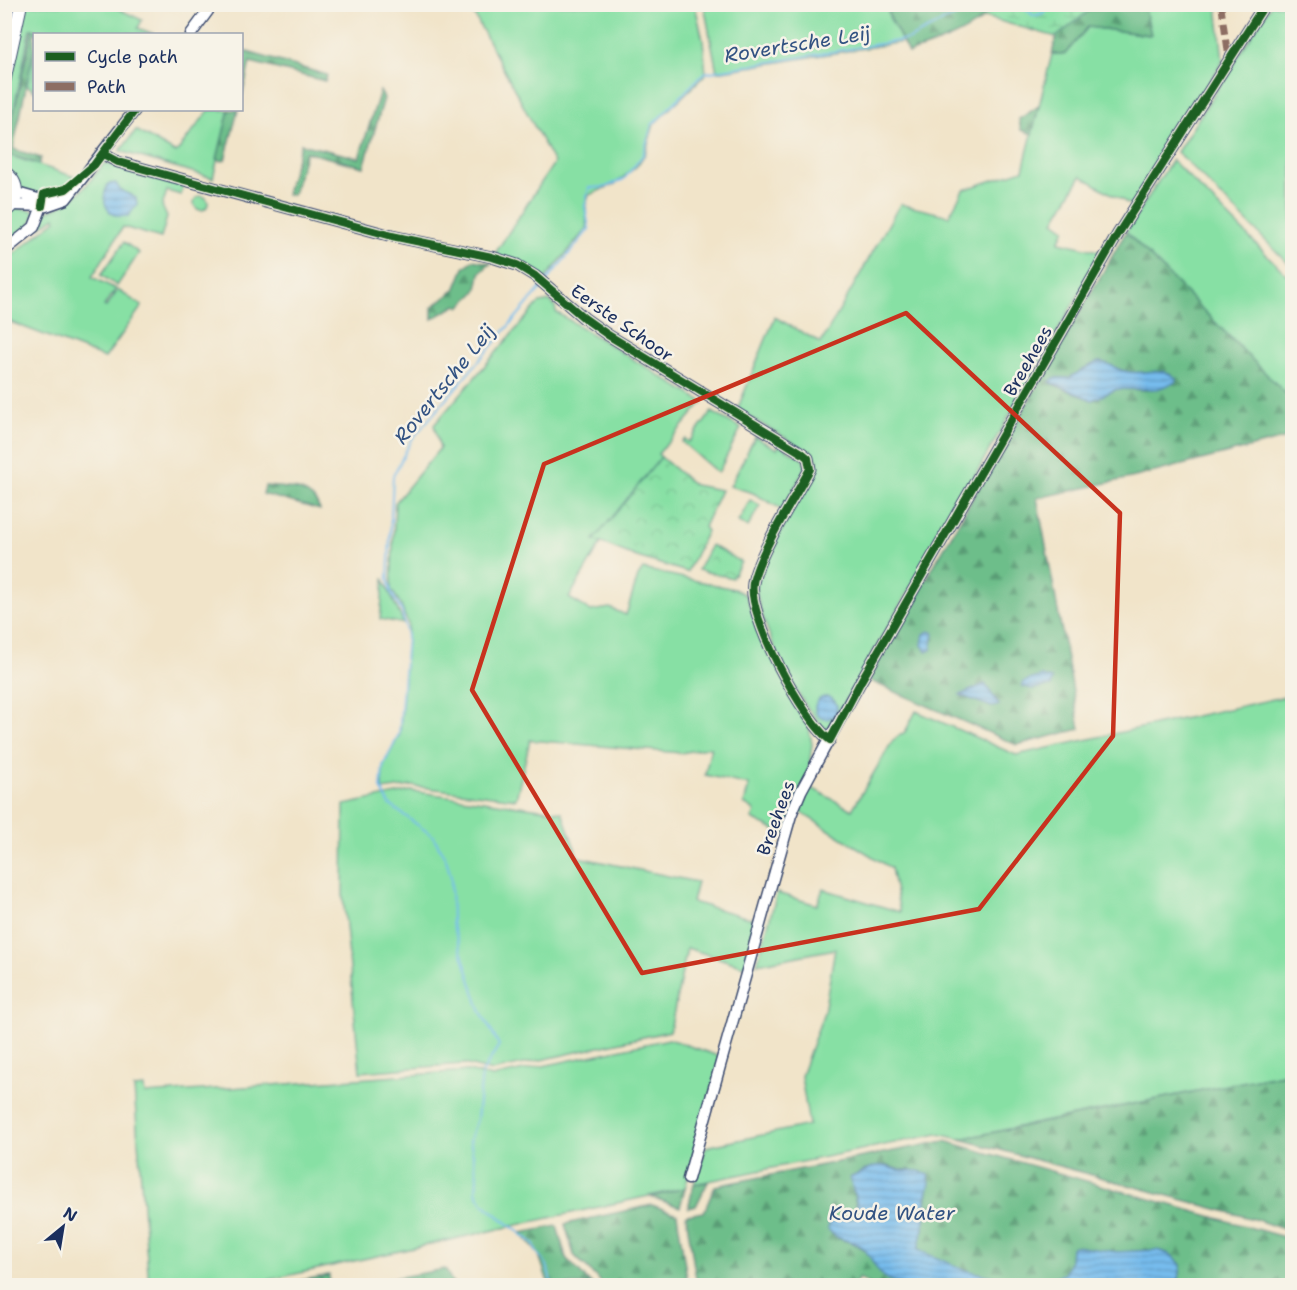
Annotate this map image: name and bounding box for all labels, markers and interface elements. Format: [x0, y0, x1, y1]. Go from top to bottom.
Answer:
water label: Rovertsche Leij [722, 20, 873, 68]
legend [33, 33, 243, 111]
text: Cycle path [87, 45, 178, 69]
text: Path [87, 75, 126, 99]
street label: Eerste Schoor [566, 279, 678, 367]
water label: Rovertsche Leij [388, 318, 501, 449]
street label: Breehees [998, 321, 1058, 401]
street label: Breehees [751, 777, 801, 859]
north arrow [33, 1197, 93, 1257]
water label: Koude Water [829, 1200, 956, 1226]
text: N [60, 1202, 81, 1227]

